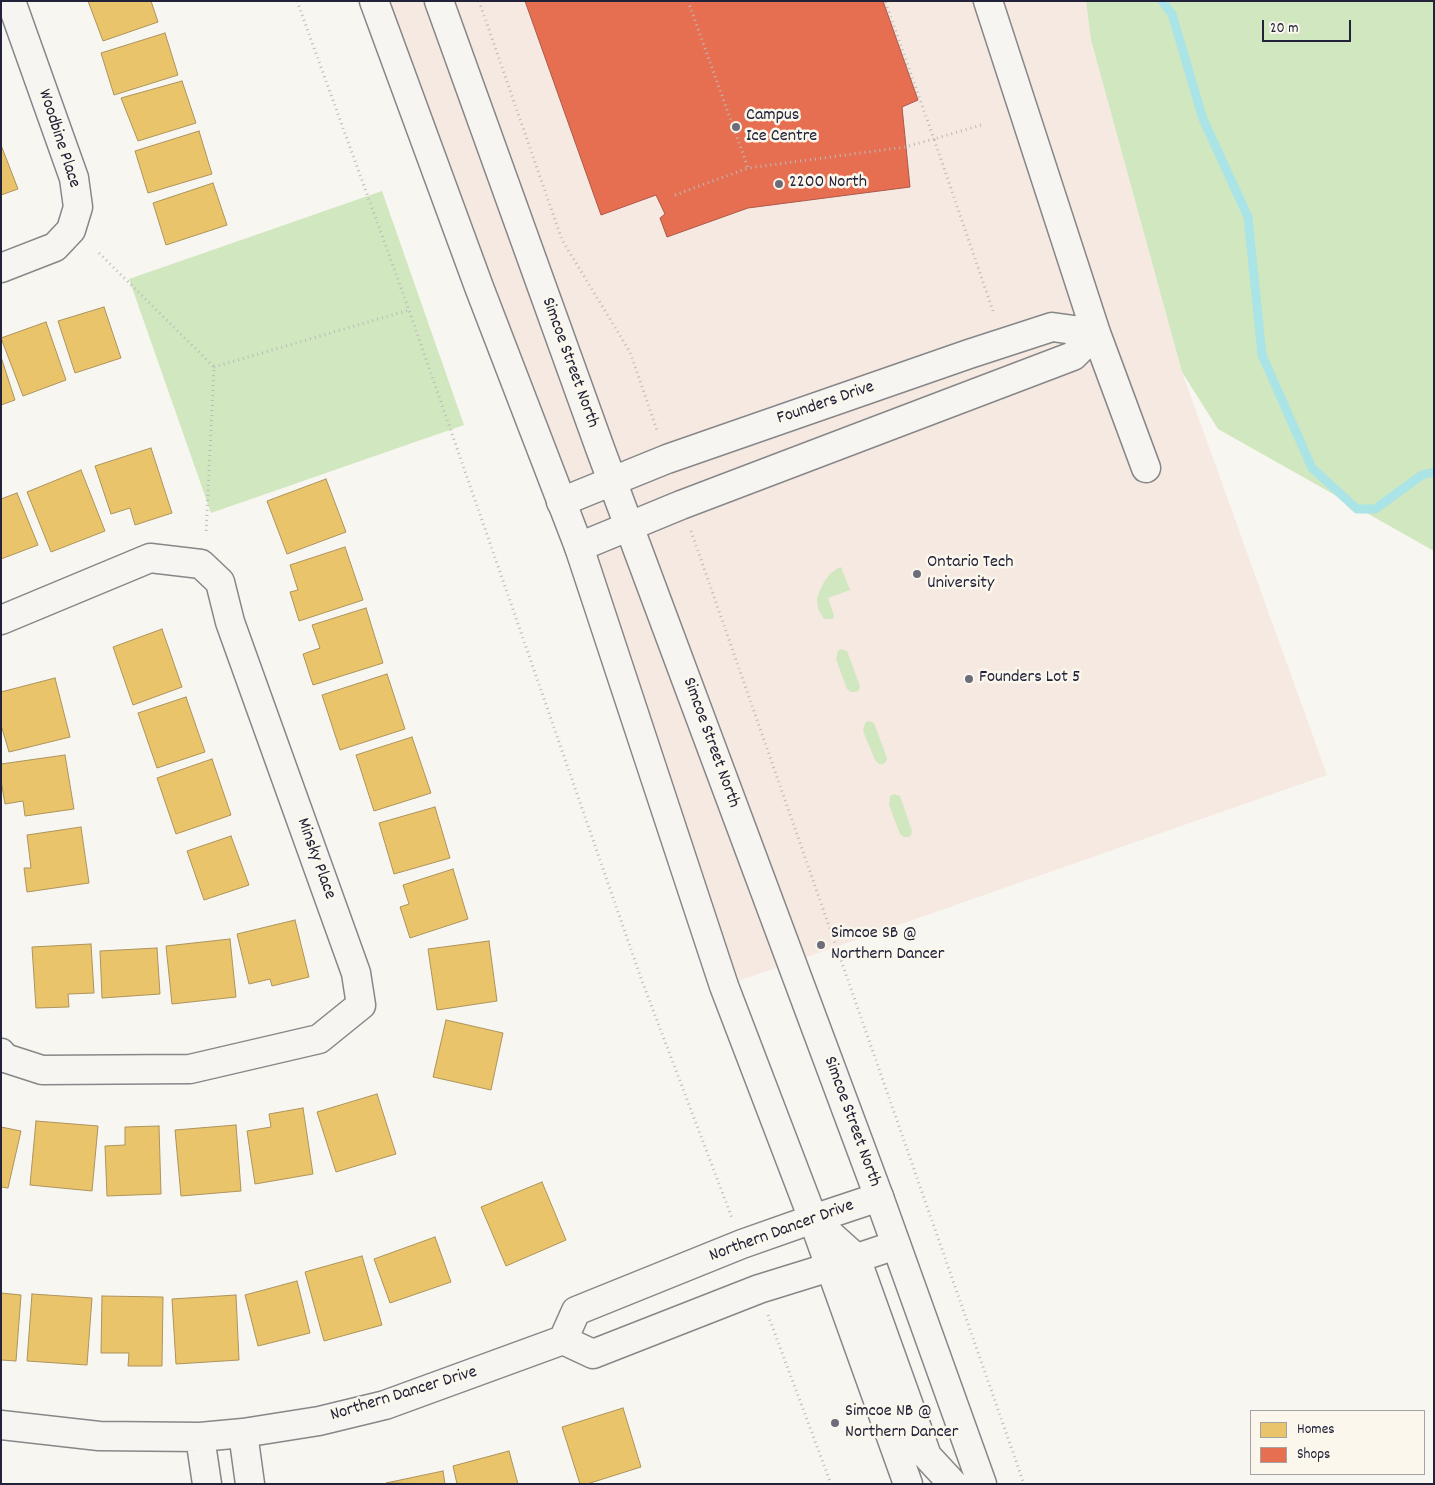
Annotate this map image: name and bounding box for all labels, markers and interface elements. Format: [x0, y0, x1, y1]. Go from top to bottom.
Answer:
scale bar [1265, 10, 1354, 42]
text: 20 m [1270, 18, 1298, 40]
street label: Woodbine Place [32, 87, 84, 191]
place label: Campus Ice Centre [746, 106, 817, 148]
marker: Campus Ice Centre [730, 121, 742, 133]
place label: 2200 North [789, 173, 867, 195]
marker: 2200 North [773, 178, 785, 190]
street label: Simcoe Street North [535, 295, 603, 431]
street label: Founders Drive [774, 377, 878, 431]
place label: Ontario Tech University [927, 553, 1013, 596]
marker: Ontario Tech University [911, 568, 923, 580]
place label: Founders Lot 5 [979, 668, 1080, 690]
marker: Founders Lot 5 [963, 673, 975, 685]
street label: Simcoe Street North [676, 675, 744, 811]
street label: Minsky Place [290, 816, 340, 902]
place label: Simcoe SB @ Northern Dancer [831, 924, 944, 966]
marker: Simcoe SB @ Northern Dancer [815, 939, 827, 951]
street label: Simcoe Street North [817, 1054, 885, 1190]
street label: Northern Dancer Drive [707, 1196, 857, 1268]
street label: Northern Dancer Drive [328, 1362, 480, 1428]
place label: Simcoe NB @ Northern Dancer [845, 1402, 958, 1445]
legend [1250, 1410, 1425, 1475]
marker: Simcoe NB @ Northern Dancer [829, 1417, 841, 1429]
text: Homes [1297, 1419, 1335, 1441]
text: Shops [1297, 1444, 1330, 1466]

